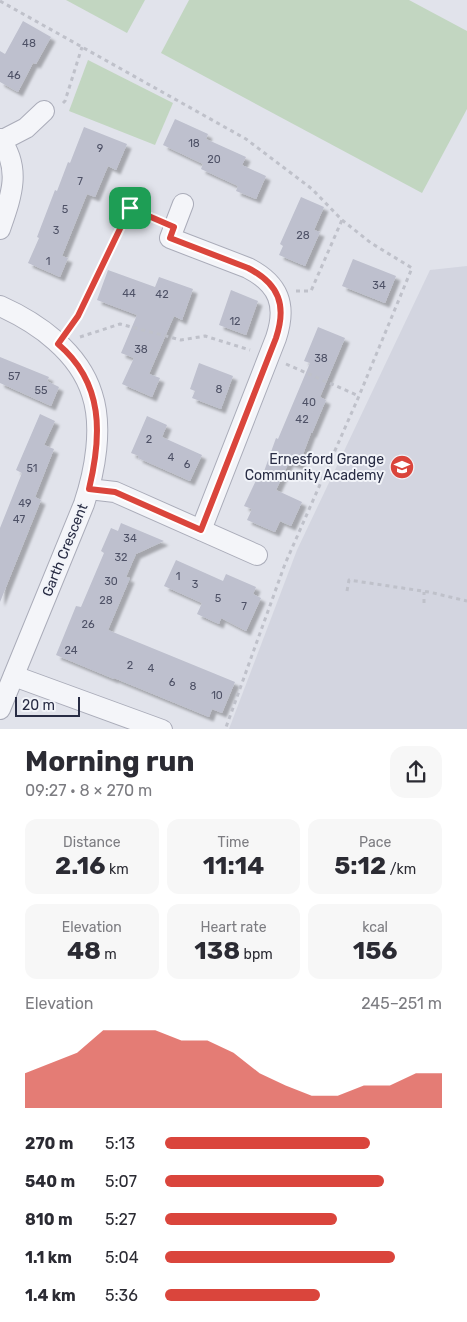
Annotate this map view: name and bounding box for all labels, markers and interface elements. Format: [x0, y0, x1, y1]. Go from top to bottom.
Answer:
house number: 48 [22, 37, 36, 50]
house number: 46 [7, 69, 21, 82]
house number: 18 [188, 137, 200, 150]
house number: 9 [97, 142, 103, 155]
house number: 20 [207, 153, 221, 166]
house number: 7 [77, 175, 83, 188]
pin [109, 187, 151, 229]
icon: arrive [116, 194, 144, 222]
house number: 5 [62, 203, 69, 216]
house number: 3 [53, 224, 60, 237]
house number: 28 [296, 229, 310, 242]
house number: 1 [46, 255, 50, 268]
house number: 34 [372, 279, 386, 292]
house number: 44 [122, 287, 136, 300]
house number: 42 [155, 288, 169, 301]
house number: 12 [229, 315, 241, 328]
house number: 38 [134, 343, 148, 356]
house number: 38 [314, 352, 328, 365]
house number: 57 [8, 370, 20, 383]
house number: 8 [216, 383, 223, 396]
house number: 55 [34, 384, 48, 397]
house number: 40 [302, 396, 316, 409]
house number: 42 [295, 413, 309, 426]
house number: 2 [146, 433, 152, 446]
house number: 4 [168, 451, 175, 464]
place label: Ernesford Grange Community Academy [245, 451, 384, 484]
school or university icon: Ernesford Grange Community Academy [389, 454, 415, 480]
house number: 6 [184, 458, 191, 471]
house number: 51 [26, 462, 38, 475]
house number: 49 [18, 497, 32, 510]
street label: Garth Crescent [39, 500, 92, 599]
house number: 47 [13, 513, 25, 526]
house number: 34 [123, 532, 137, 545]
house number: 32 [114, 551, 128, 564]
house number: 1 [176, 570, 180, 583]
house number: 30 [104, 575, 118, 588]
house number: 3 [192, 578, 199, 591]
house number: 5 [215, 592, 222, 605]
house number: 28 [99, 594, 113, 607]
house number: 7 [241, 600, 247, 613]
house number: 26 [81, 618, 95, 631]
house number: 24 [64, 644, 78, 657]
house number: 2 [127, 659, 133, 672]
house number: 4 [148, 662, 155, 675]
house number: 6 [169, 676, 176, 689]
house number: 8 [190, 680, 197, 693]
house number: 10 [211, 689, 223, 702]
scale bar [15, 694, 80, 718]
text: 20 m [22, 697, 55, 714]
text: Morning run [25, 745, 194, 778]
button: share [390, 746, 442, 798]
text: 09:27 · 8 × 270 m [25, 781, 152, 800]
text: Distance [63, 834, 121, 851]
text: Time [218, 834, 249, 851]
text: Pace [359, 834, 391, 851]
text: 2.16 [55, 851, 105, 880]
text: 11:14 [203, 851, 264, 880]
text: 5:12 [334, 851, 386, 880]
text: km [105, 861, 129, 878]
text: /km [386, 861, 416, 878]
text: Elevation [62, 919, 122, 936]
text: Heart rate [201, 919, 266, 936]
text: kcal [362, 919, 388, 936]
text: 48 [67, 936, 101, 965]
text: 138 [194, 936, 240, 965]
text: 156 [353, 936, 398, 965]
text: m [101, 946, 117, 963]
text: bpm [240, 946, 273, 963]
text: Elevation [25, 994, 94, 1013]
text: 245–251 m [361, 994, 442, 1013]
text: 270 m [25, 1134, 74, 1153]
text: 5:13 [105, 1134, 135, 1153]
text: 540 m [25, 1172, 75, 1191]
text: 5:07 [105, 1172, 137, 1191]
text: 810 m [25, 1210, 73, 1229]
text: 5:27 [105, 1210, 136, 1229]
text: 1.1 km [25, 1248, 72, 1267]
text: 5:04 [105, 1248, 139, 1267]
text: 1.4 km [25, 1286, 76, 1305]
text: 5:36 [105, 1286, 138, 1305]

